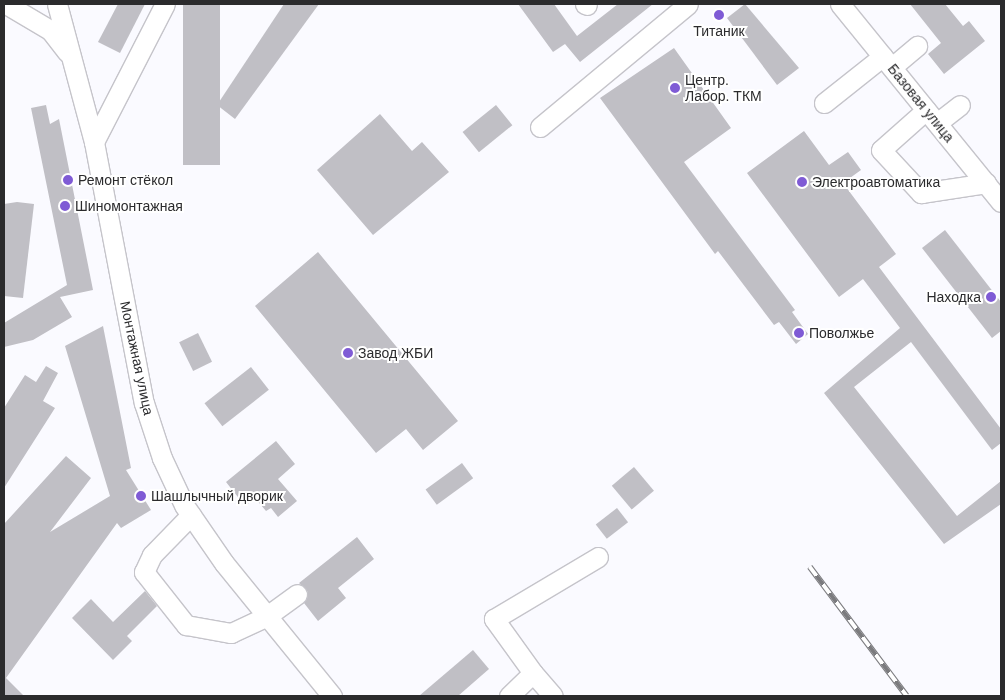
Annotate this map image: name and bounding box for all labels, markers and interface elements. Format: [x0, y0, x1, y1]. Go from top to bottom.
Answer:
marker: Титаник [713, 9, 725, 21]
place label: Титаник [693, 23, 745, 39]
street label: Базовая улица [884, 60, 958, 146]
place label: Центр. Лабор. ТКМ [685, 72, 762, 104]
marker: Центр. Лабор. ТКМ [669, 82, 681, 94]
place label: Ремонт стёкол [78, 172, 173, 188]
marker: Ремонт стёкол [62, 174, 74, 186]
place label: Электроавтоматика [812, 174, 940, 190]
marker: Электроавтоматика [796, 176, 808, 188]
place label: Шиномонтажная [75, 198, 183, 214]
marker: Шиномонтажная [59, 200, 71, 212]
place label: Находка [926, 289, 981, 305]
marker: Находка [985, 291, 997, 303]
street label: Монтажная улица [117, 299, 157, 417]
place label: Поволжье [809, 325, 874, 341]
marker: Поволжье [793, 327, 805, 339]
place label: Завод ЖБИ [358, 345, 433, 361]
marker: Завод ЖБИ [342, 347, 354, 359]
place label: Шашлычный дворик [151, 488, 283, 504]
marker: Шашлычный дворик [135, 490, 147, 502]

